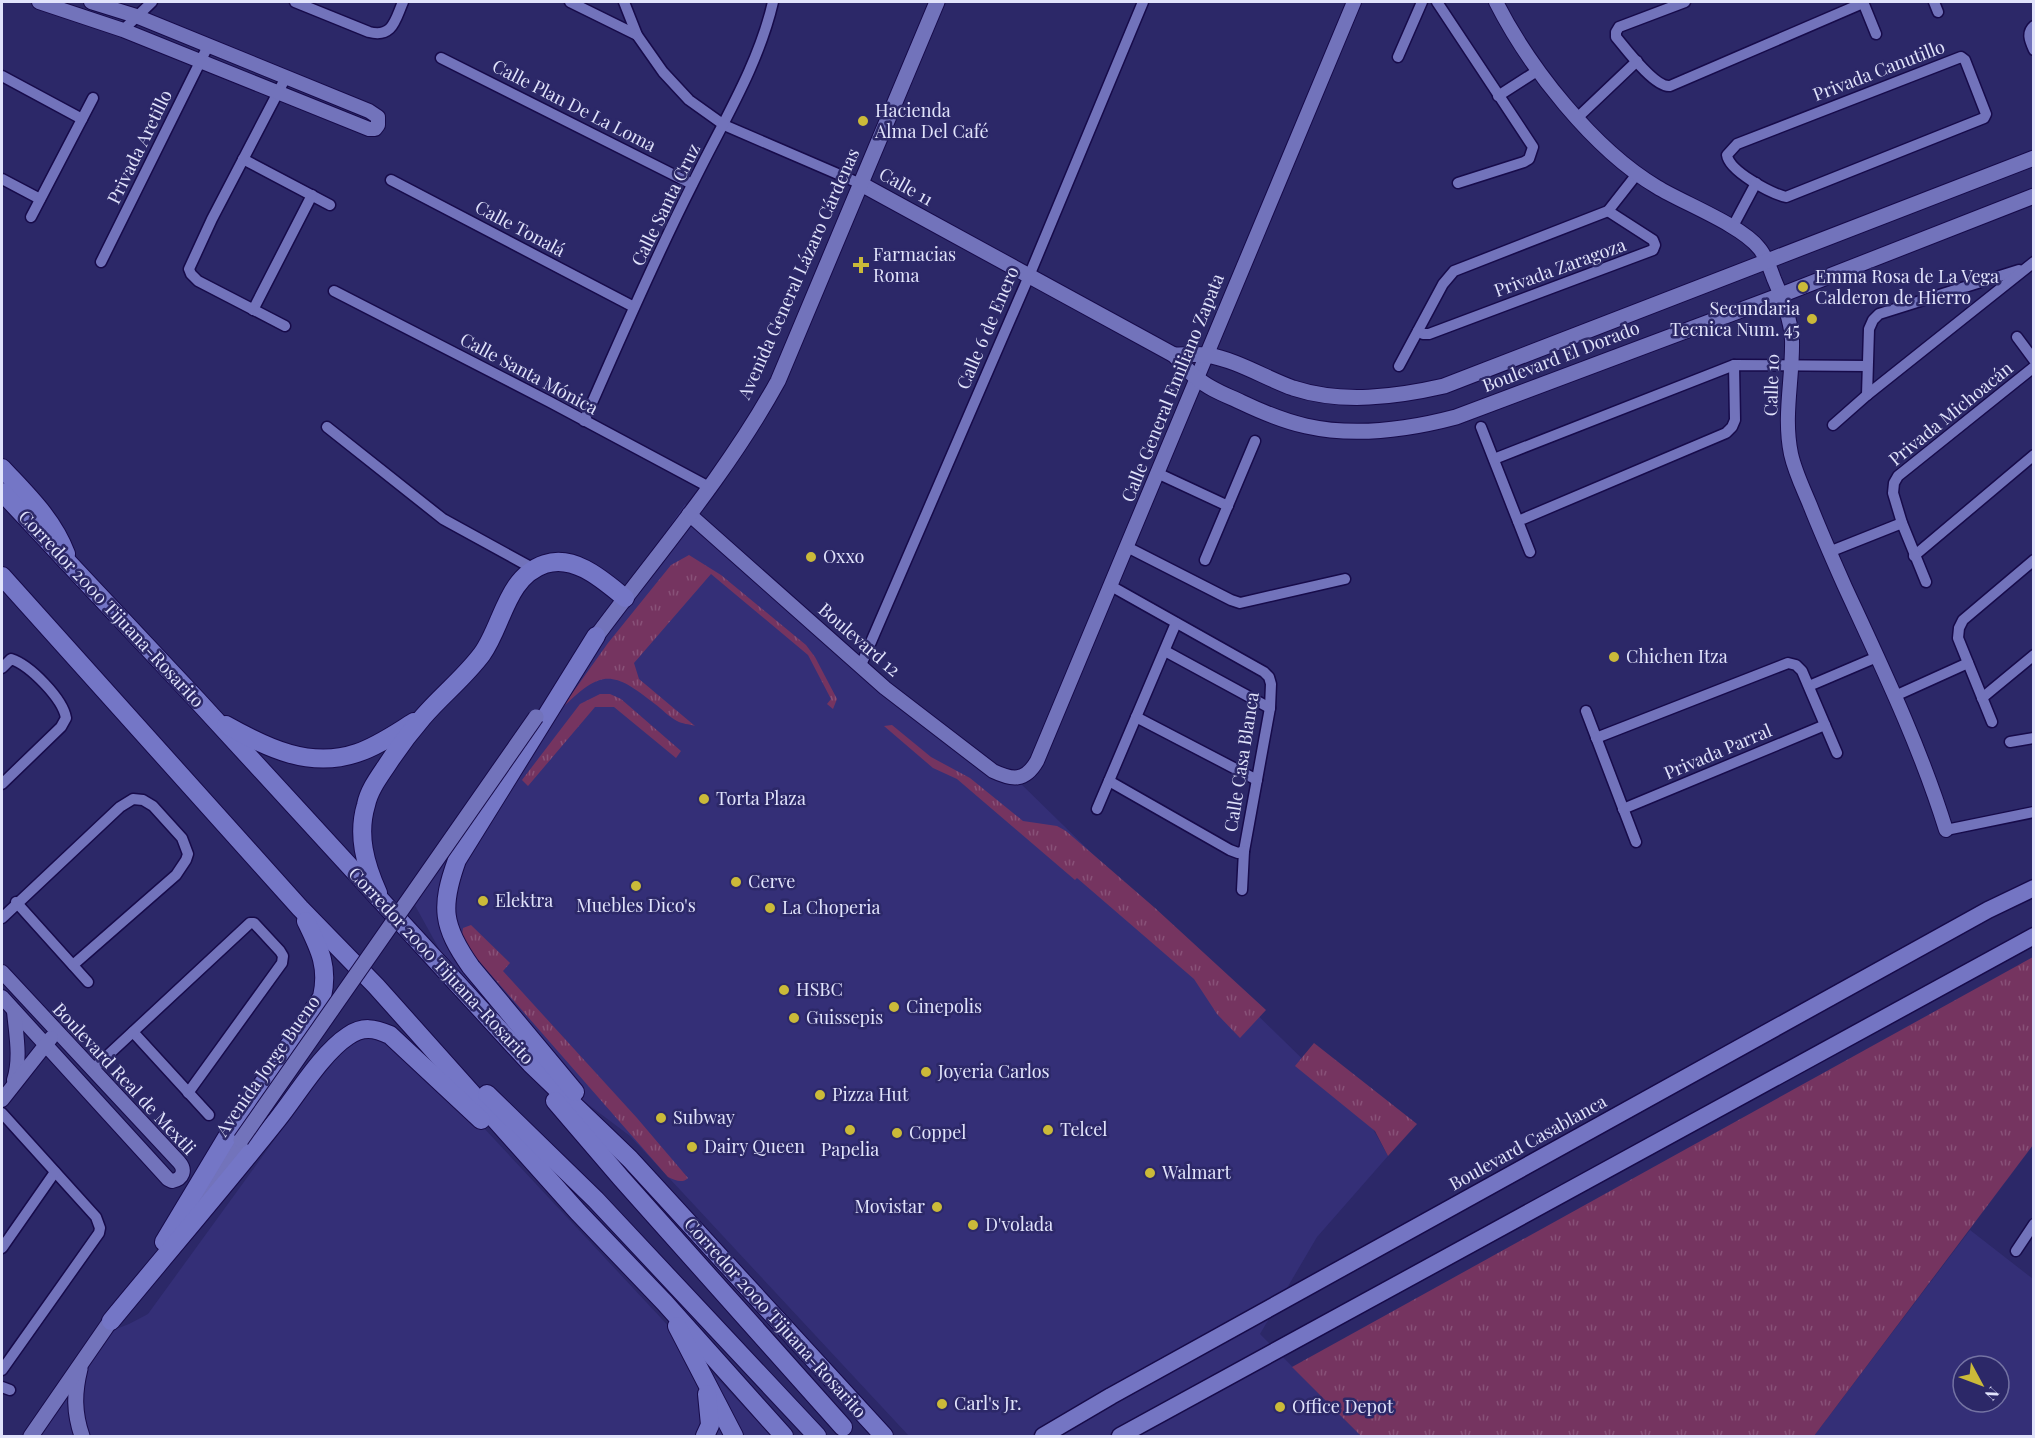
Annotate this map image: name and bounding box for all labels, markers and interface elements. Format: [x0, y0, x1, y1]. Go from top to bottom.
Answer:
street label: Privada Canutillo [1809, 34, 1948, 106]
street label: Calle Plan De La Loma [489, 53, 660, 157]
street label: Privada Aretillo [101, 85, 177, 208]
place label: Hacienda Alma Del Café [874, 98, 989, 143]
marker: Hacienda Alma Del Café [856, 114, 870, 128]
street label: Calle Santa Cruz [625, 139, 705, 270]
street label: Avenida General Lázaro Cárdenas [731, 144, 864, 404]
street label: Calle 11 [875, 161, 938, 211]
street label: Calle Tonalá [471, 194, 570, 262]
street label: Privada Zaragoza [1490, 232, 1629, 302]
place label: Farmacias Roma [873, 242, 956, 287]
marker: Farmacias Roma [854, 258, 868, 272]
street label: Calle 6 de Enero [950, 262, 1024, 393]
place label: Emma Rosa de La Vega Calderon de Hierro [1815, 264, 1999, 309]
street label: Calle General Emiliano Zapata [1115, 270, 1229, 505]
marker: Emma Rosa de La Vega Calderon de Hierro [1796, 280, 1810, 294]
place label: Secundaria Tecnica Num. 45 [1670, 296, 1800, 341]
marker: Secundaria Tecnica Num. 45 [1805, 312, 1819, 326]
street label: Boulevard El Dorado [1479, 315, 1643, 397]
street label: Calle Santa Mónica [456, 327, 603, 420]
street label: Calle 10 [1758, 353, 1784, 417]
street label: Privada Michoacán [1883, 356, 2017, 471]
street label: Corredor 2000 Tijuana-Rosarito [14, 504, 210, 712]
place label: Oxxo [823, 544, 864, 568]
marker: Oxxo [804, 550, 818, 564]
street label: Boulevard 12 [814, 597, 906, 681]
place label: Chichen Itza [1626, 644, 1728, 668]
marker: Chichen Itza [1607, 650, 1621, 664]
street label: Calle Casa Blanca [1218, 690, 1264, 834]
street label: Privada Parral [1660, 718, 1775, 785]
place label: Torta Plaza [716, 786, 806, 810]
marker: Torta Plaza [697, 792, 711, 806]
street label: Corredor 2000 Tijuana-Rosarito [344, 861, 540, 1069]
place label: Cerve [748, 869, 795, 893]
marker: Cerve [729, 875, 743, 889]
marker: Muebles Dico's [629, 879, 643, 893]
place label: Elektra [495, 888, 553, 912]
place label: Muebles Dico's [576, 893, 696, 917]
marker: Elektra [476, 894, 490, 908]
place label: La Choperia [782, 895, 880, 919]
marker: La Choperia [763, 901, 777, 915]
place label: HSBC [796, 977, 843, 1001]
marker: HSBC [777, 983, 791, 997]
street label: Avenida Jorge Bueno [209, 990, 325, 1141]
place label: Cinepolis [906, 994, 982, 1018]
street label: Boulevard Real de Mextli [48, 997, 202, 1159]
marker: Cinepolis [887, 1000, 901, 1014]
place label: Guissepis [806, 1005, 883, 1029]
marker: Guissepis [787, 1011, 801, 1025]
place label: Joyeria Carlos [937, 1059, 1050, 1083]
marker: Joyeria Carlos [919, 1065, 933, 1079]
place label: Pizza Hut [832, 1082, 909, 1106]
marker: Pizza Hut [813, 1088, 827, 1102]
street label: Boulevard Casablanca [1444, 1089, 1611, 1195]
place label: Subway [673, 1105, 735, 1129]
marker: Subway [654, 1111, 668, 1125]
place label: Telcel [1060, 1117, 1107, 1141]
place label: Coppel [909, 1120, 966, 1144]
marker: Papelia [843, 1123, 857, 1137]
marker: Telcel [1041, 1123, 1055, 1137]
marker: Coppel [890, 1126, 904, 1140]
place label: Dairy Queen [704, 1134, 805, 1158]
place label: Papelia [821, 1137, 879, 1161]
marker: Dairy Queen [685, 1140, 699, 1154]
place label: Walmart [1161, 1160, 1231, 1184]
marker: Walmart [1143, 1166, 1157, 1180]
place label: Movistar [854, 1194, 925, 1218]
marker: Movistar [930, 1200, 944, 1214]
street label: Corredor 2000 Tijuana-Rosarito [679, 1212, 872, 1423]
place label: D'volada [985, 1212, 1053, 1236]
marker: D'volada [966, 1218, 980, 1232]
north arrow [1951, 1354, 2011, 1414]
text: N [1981, 1383, 2004, 1406]
place label: Carl's Jr. [954, 1391, 1022, 1415]
place label: Office Depot [1292, 1394, 1394, 1418]
marker: Carl's Jr. [935, 1397, 949, 1411]
marker: Office Depot [1273, 1400, 1287, 1414]

